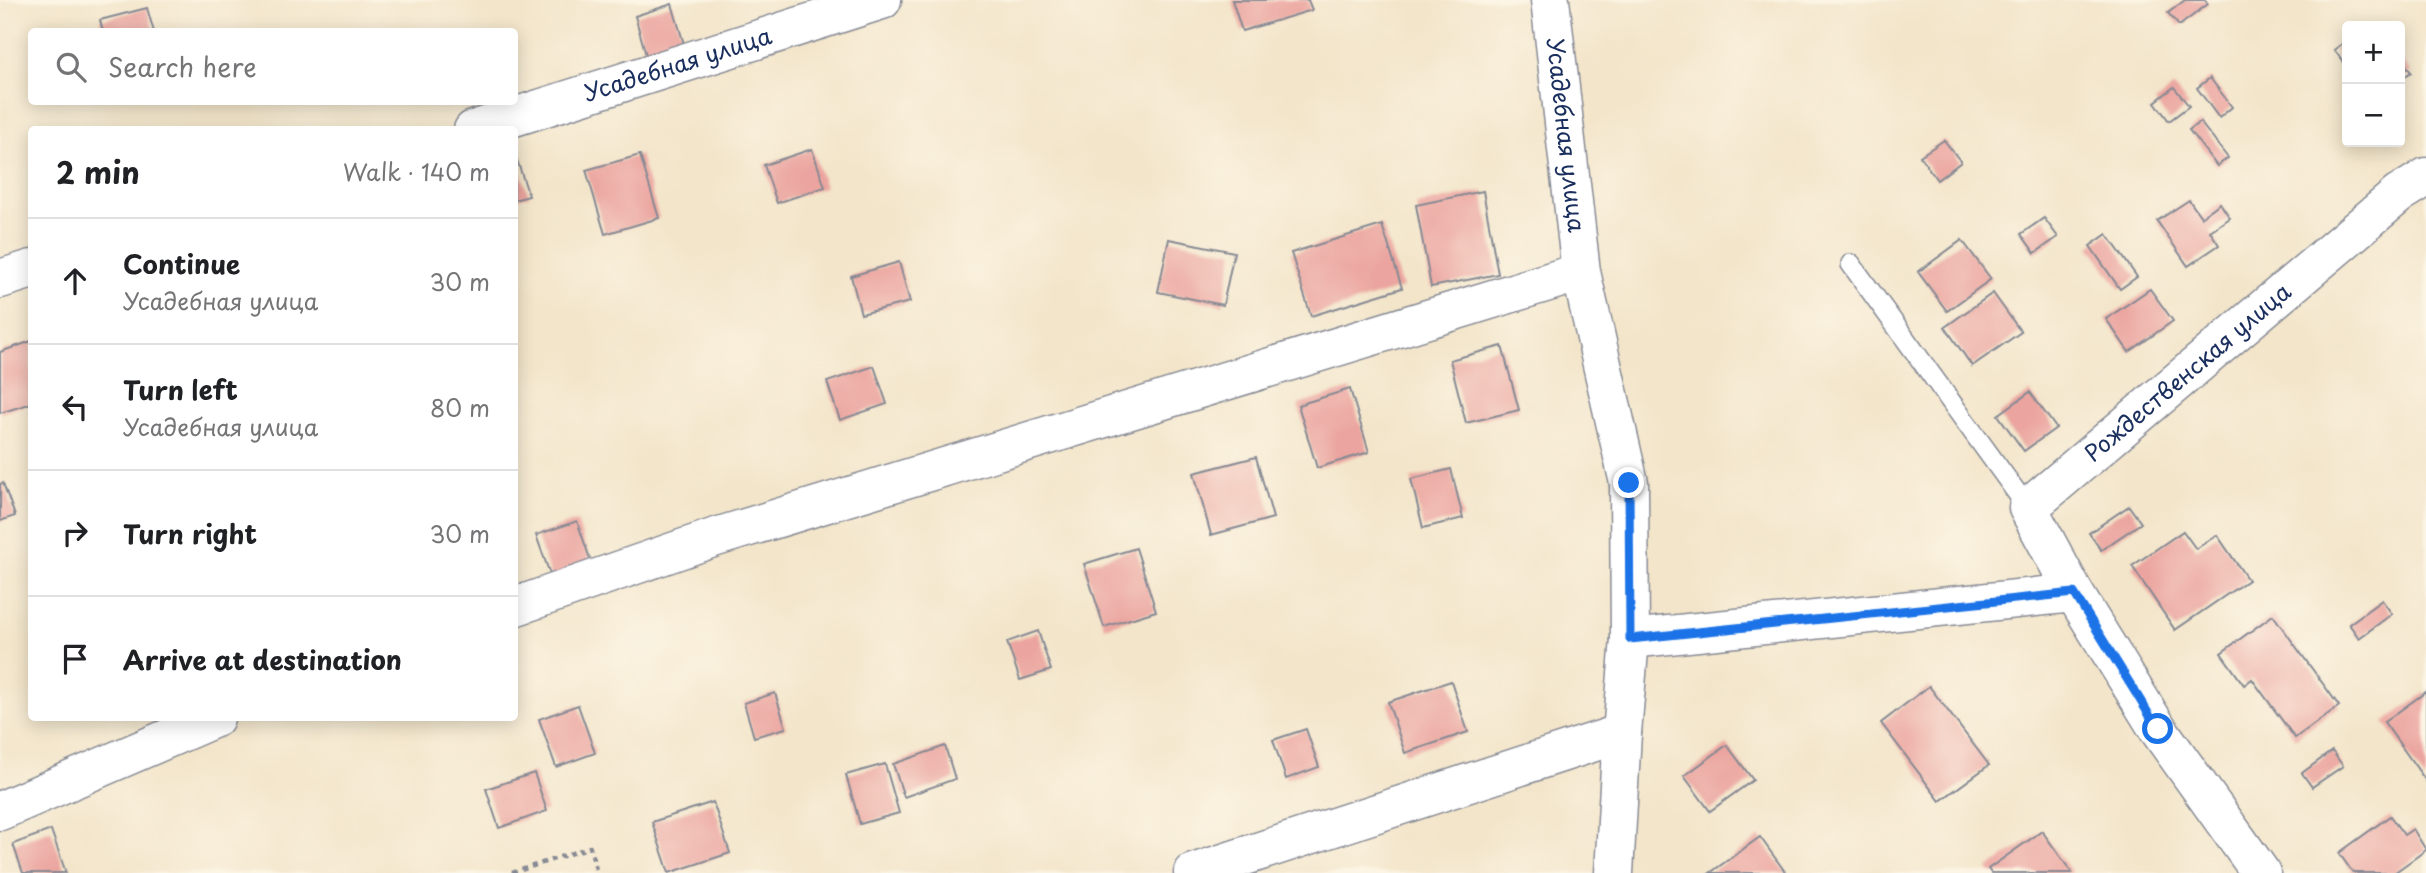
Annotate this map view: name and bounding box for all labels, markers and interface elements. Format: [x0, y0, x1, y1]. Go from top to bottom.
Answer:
street label: Усадебная улица [579, 17, 776, 110]
map controls [2342, 21, 2405, 147]
button: + [2342, 21, 2405, 84]
search box [28, 28, 518, 105]
street label: Усадебная улица [1538, 36, 1595, 235]
text: Search here [108, 47, 257, 86]
icon: search [52, 48, 90, 86]
button: − [2342, 84, 2405, 147]
text: 2 min [56, 149, 140, 194]
text: Walk · 140 m [343, 154, 490, 189]
text: Continue [123, 244, 240, 283]
icon: ahead [56, 262, 94, 300]
text: 30 m [429, 264, 490, 299]
street label: Рождественская улица [2076, 273, 2298, 469]
text: Усадебная улица [123, 283, 318, 318]
text: Turn left [123, 370, 238, 409]
icon: left [56, 388, 94, 426]
text: 80 m [430, 390, 490, 425]
text: Усадебная улица [123, 409, 318, 444]
route end [1613, 467, 1644, 498]
icon: right [56, 514, 94, 552]
text: Turn right [123, 514, 257, 553]
text: 30 m [429, 516, 490, 551]
icon: arrive [56, 640, 94, 678]
text: Arrive at destination [123, 640, 402, 679]
route start [2142, 713, 2173, 744]

